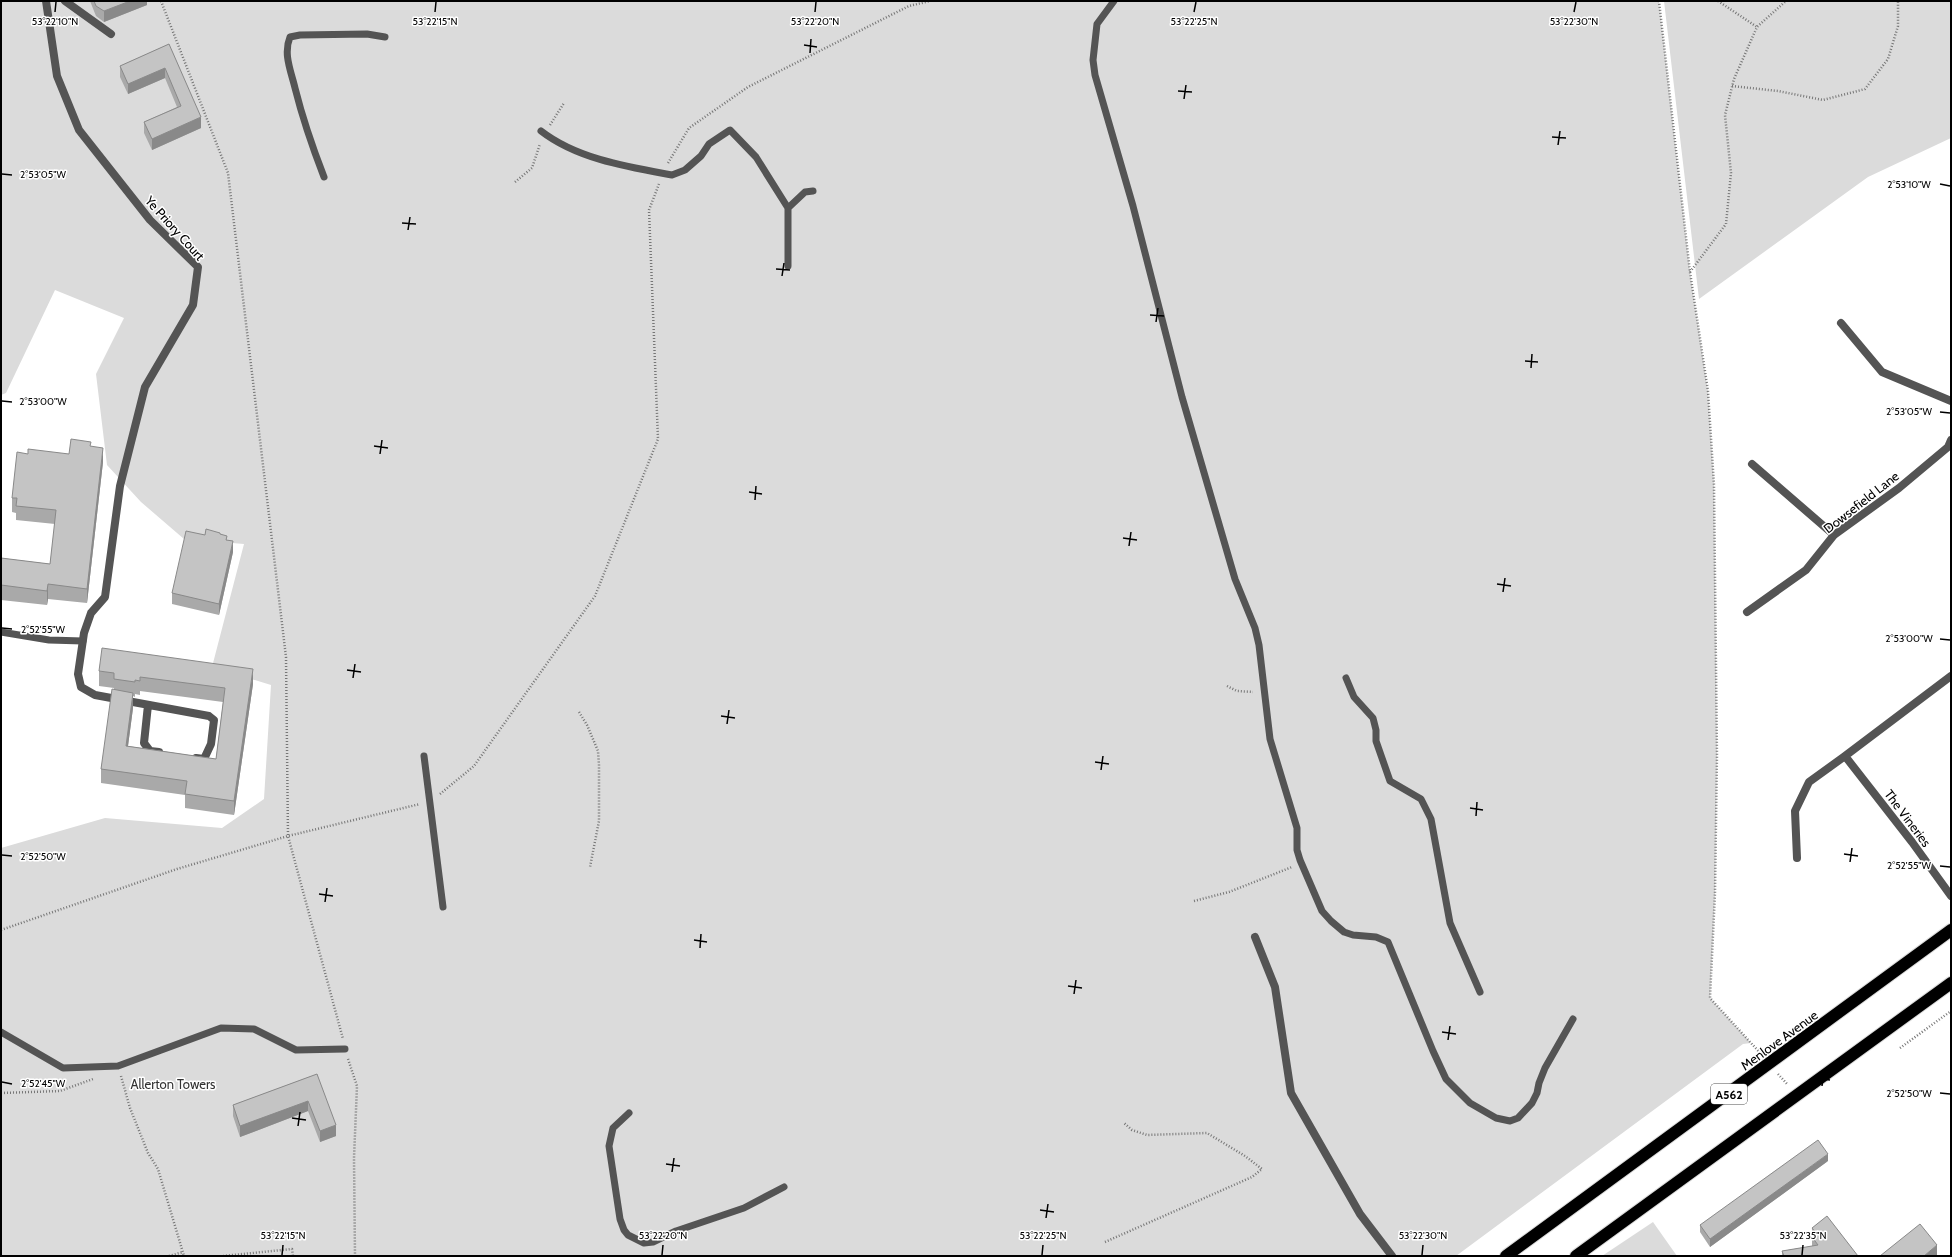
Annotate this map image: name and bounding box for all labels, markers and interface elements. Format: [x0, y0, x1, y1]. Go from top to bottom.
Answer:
text: 53°22'10"N [32, 15, 78, 28]
text: 53°22'15"N [413, 15, 457, 28]
text: 53°22'20"N [791, 15, 839, 28]
text: 53°22'25"N [1171, 15, 1217, 28]
text: 53°22'30"N [1550, 15, 1598, 28]
text: 2°53'05"W [20, 168, 66, 181]
text: 2°53'10"W [1887, 178, 1931, 191]
street label: Ye Priory Court [141, 192, 208, 264]
text: 2°53'00"W [19, 395, 67, 408]
text: 2°53'05"W [1886, 405, 1932, 418]
street label: Dowsefield Lane [1820, 467, 1902, 536]
text: 2°52'55"W [21, 623, 66, 636]
text: 2°53'00"W [1885, 632, 1933, 645]
street label: The Vineries [1881, 786, 1935, 850]
text: 2°52'50"W [20, 850, 66, 863]
text: 2°52'55"W [1887, 859, 1932, 872]
street label: Menlove Avenue [1737, 1006, 1821, 1073]
park label: Allerton Towers [131, 1076, 216, 1092]
text: 2°52'45"W [21, 1077, 66, 1090]
road number: A562 [1711, 1084, 1747, 1104]
text: 2°52'50"W [1886, 1087, 1932, 1100]
text: 53°22'15"N [261, 1229, 305, 1242]
text: 53°22'20"N [639, 1229, 687, 1242]
text: 53°22'25"N [1020, 1229, 1066, 1242]
text: 53°22'30"N [1399, 1229, 1447, 1242]
text: 53°22'35"N [1779, 1229, 1827, 1242]

